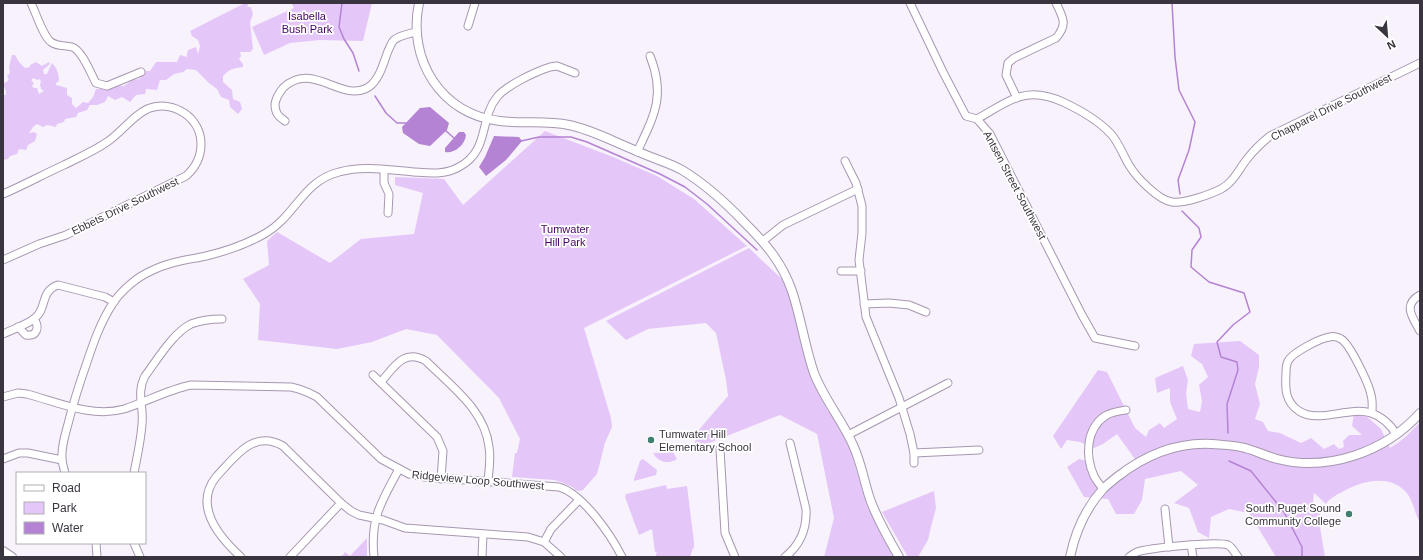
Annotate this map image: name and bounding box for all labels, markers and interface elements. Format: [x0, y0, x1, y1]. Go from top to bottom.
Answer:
park label: Isabella Bush Park [282, 10, 333, 35]
north arrow [1367, 16, 1407, 56]
text: N [1385, 38, 1398, 52]
street label: Chapparel Drive Southwest [1269, 71, 1393, 143]
street label: Antsen Street Southwest [981, 129, 1049, 241]
street label: Ebbets Drive Southwest [70, 175, 180, 237]
park label: Tumwater Hill Park [541, 223, 590, 248]
place label: Tumwater Hill Elementary School [659, 428, 751, 453]
marker: Tumwater Hill Elementary School [646, 435, 656, 445]
street label: Ridgeview Loop Southwest [411, 468, 545, 492]
legend [16, 472, 146, 544]
text: Road [52, 481, 81, 495]
text: Park [52, 501, 78, 515]
place label: South Puget Sound Community College [1245, 502, 1341, 527]
marker: South Puget Sound Community College [1344, 509, 1354, 519]
text: Water [52, 521, 84, 535]

